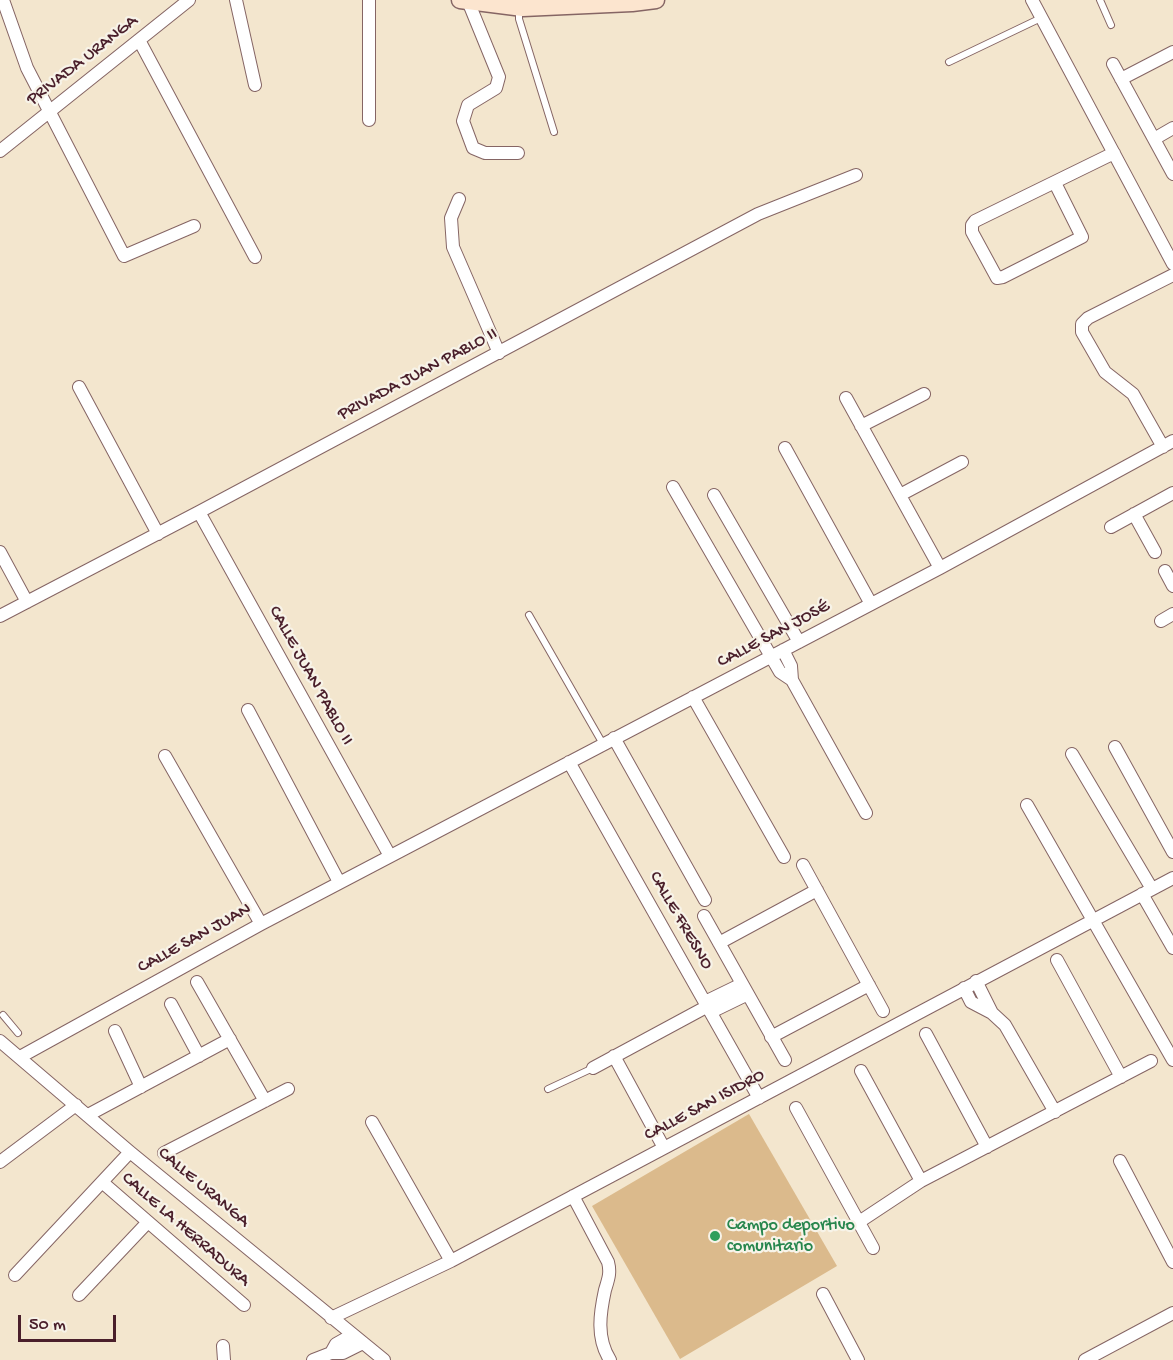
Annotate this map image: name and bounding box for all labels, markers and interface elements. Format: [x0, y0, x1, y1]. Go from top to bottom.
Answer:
street label: PRIVADA URANGA [23, 11, 143, 111]
street label: PRIVADA JUAN PABLO II [335, 324, 501, 426]
street label: CALLE SAN JOSÉ [714, 596, 834, 674]
street label: CALLE JUAN PABLO II [263, 603, 357, 749]
street label: CALLE FRESNO [643, 868, 717, 974]
street label: CALLE SAN JUAN [135, 899, 255, 979]
street label: CALLE SAN ISIDRO [641, 1065, 769, 1147]
street label: CALLE URANGA [153, 1143, 253, 1233]
street label: CALLE LA HERRADURA [116, 1168, 254, 1292]
place label: Campo deportivo comunitario [727, 1215, 855, 1258]
marker: Campo deportivo comunitario [708, 1229, 722, 1243]
scale bar [21, 1303, 118, 1341]
text: 50 m [29, 1315, 66, 1336]

